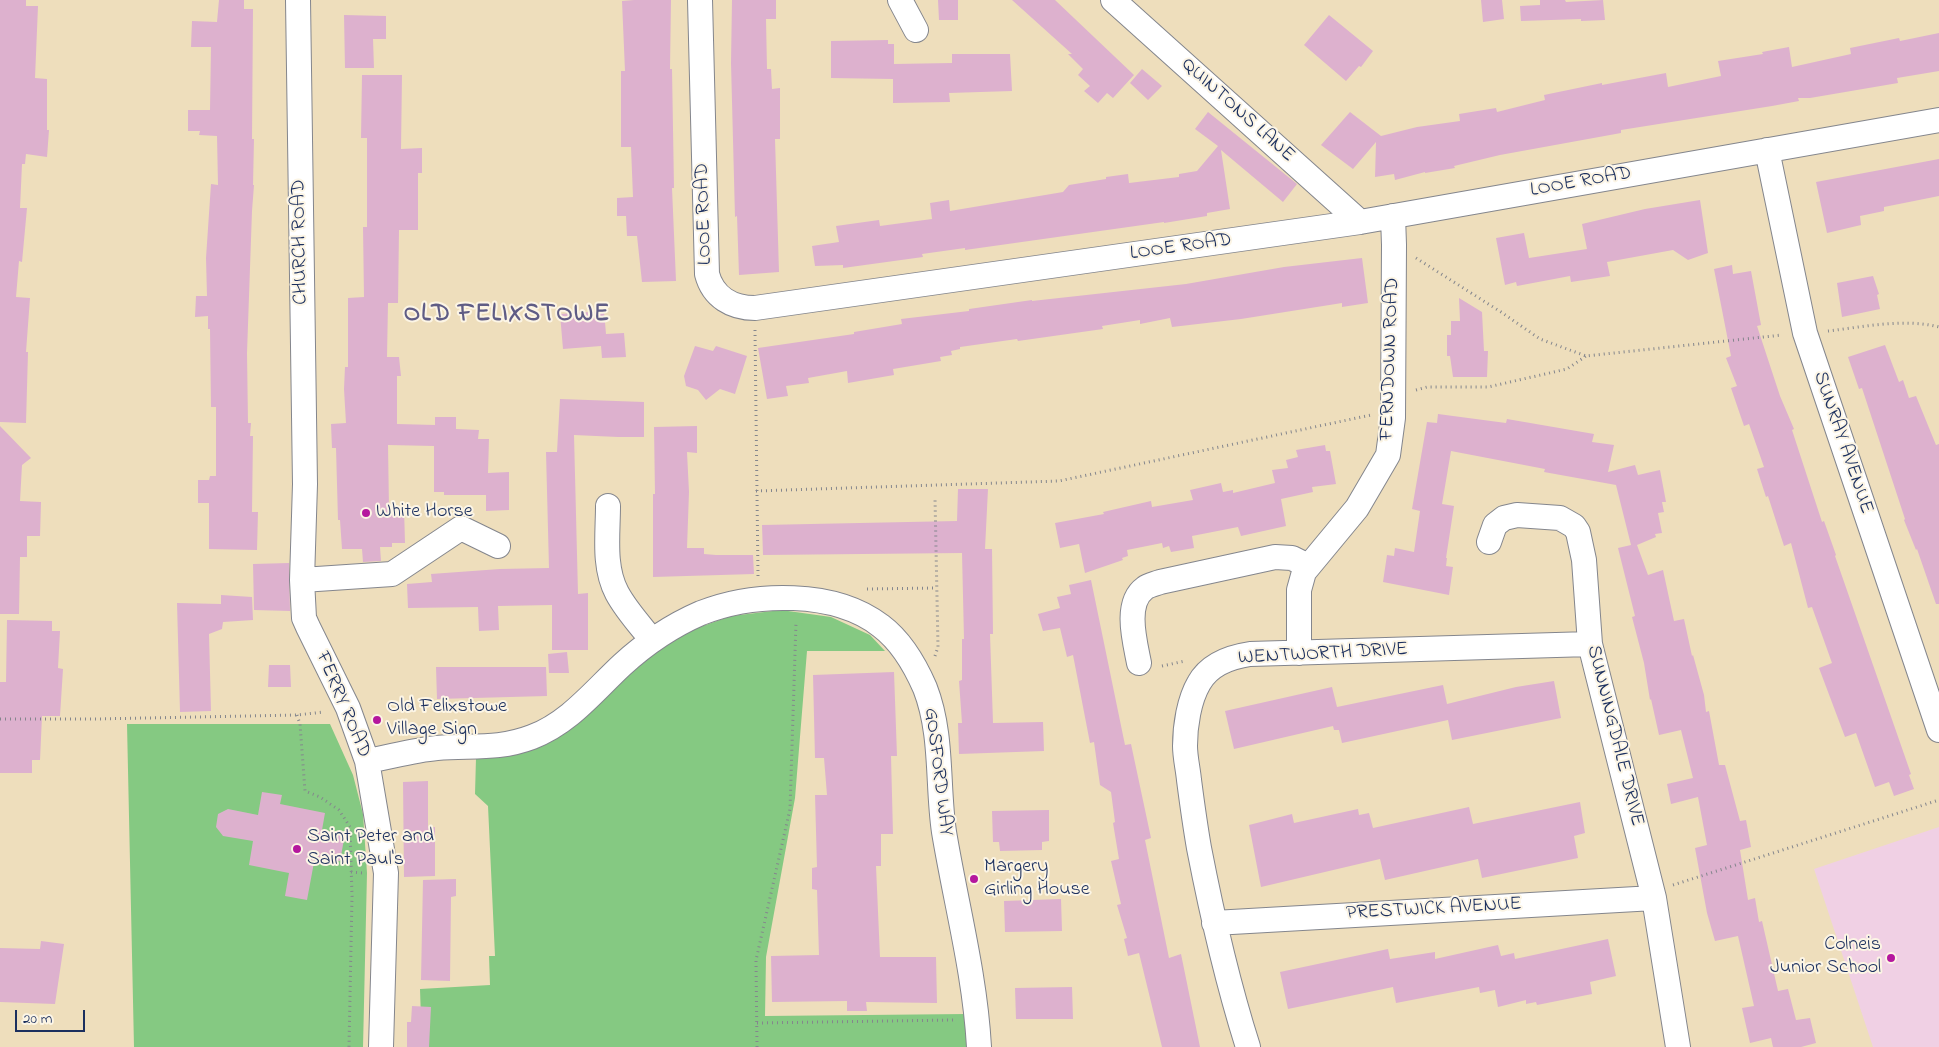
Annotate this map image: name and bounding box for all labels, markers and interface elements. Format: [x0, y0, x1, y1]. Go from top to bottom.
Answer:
street label: QUINTONS LANE [1175, 54, 1299, 168]
street label: LOOE ROAD [1529, 162, 1633, 204]
street label: LOOE ROAD [691, 163, 719, 265]
street label: CHURCH ROAD [288, 179, 314, 305]
street label: LOOE ROAD [1129, 229, 1233, 267]
street label: FERNDOWN ROAD [1376, 277, 1406, 441]
district label: OLD FELIXSTOWE [402, 301, 612, 331]
street label: SUNRAY AVENUE [1806, 369, 1878, 517]
place label: White Horse [376, 501, 473, 525]
marker: White Horse [360, 507, 372, 519]
street label: WENTWORTH DRIVE [1238, 639, 1408, 671]
street label: SUNNINGDALE DRIVE [1580, 643, 1648, 829]
street label: FERRY ROAD [309, 648, 375, 762]
place label: Old Felixstowe Village Sign [387, 696, 507, 743]
street label: GOSFORD WAY [917, 707, 957, 837]
marker: Old Felixstowe Village Sign [371, 714, 383, 726]
place label: Saint Peter and Saint Paul's [307, 826, 434, 873]
marker: Saint Peter and Saint Paul's [291, 843, 303, 855]
place label: Margery Girling House [984, 856, 1090, 903]
marker: Margery Girling House [968, 873, 980, 885]
street label: PRESTWICK AVENUE [1346, 893, 1522, 927]
place label: Colneis Junior School [1770, 934, 1881, 981]
marker: Colneis Junior School [1885, 952, 1897, 964]
scale bar [18, 1000, 88, 1032]
text: 20 m [23, 1008, 52, 1030]

